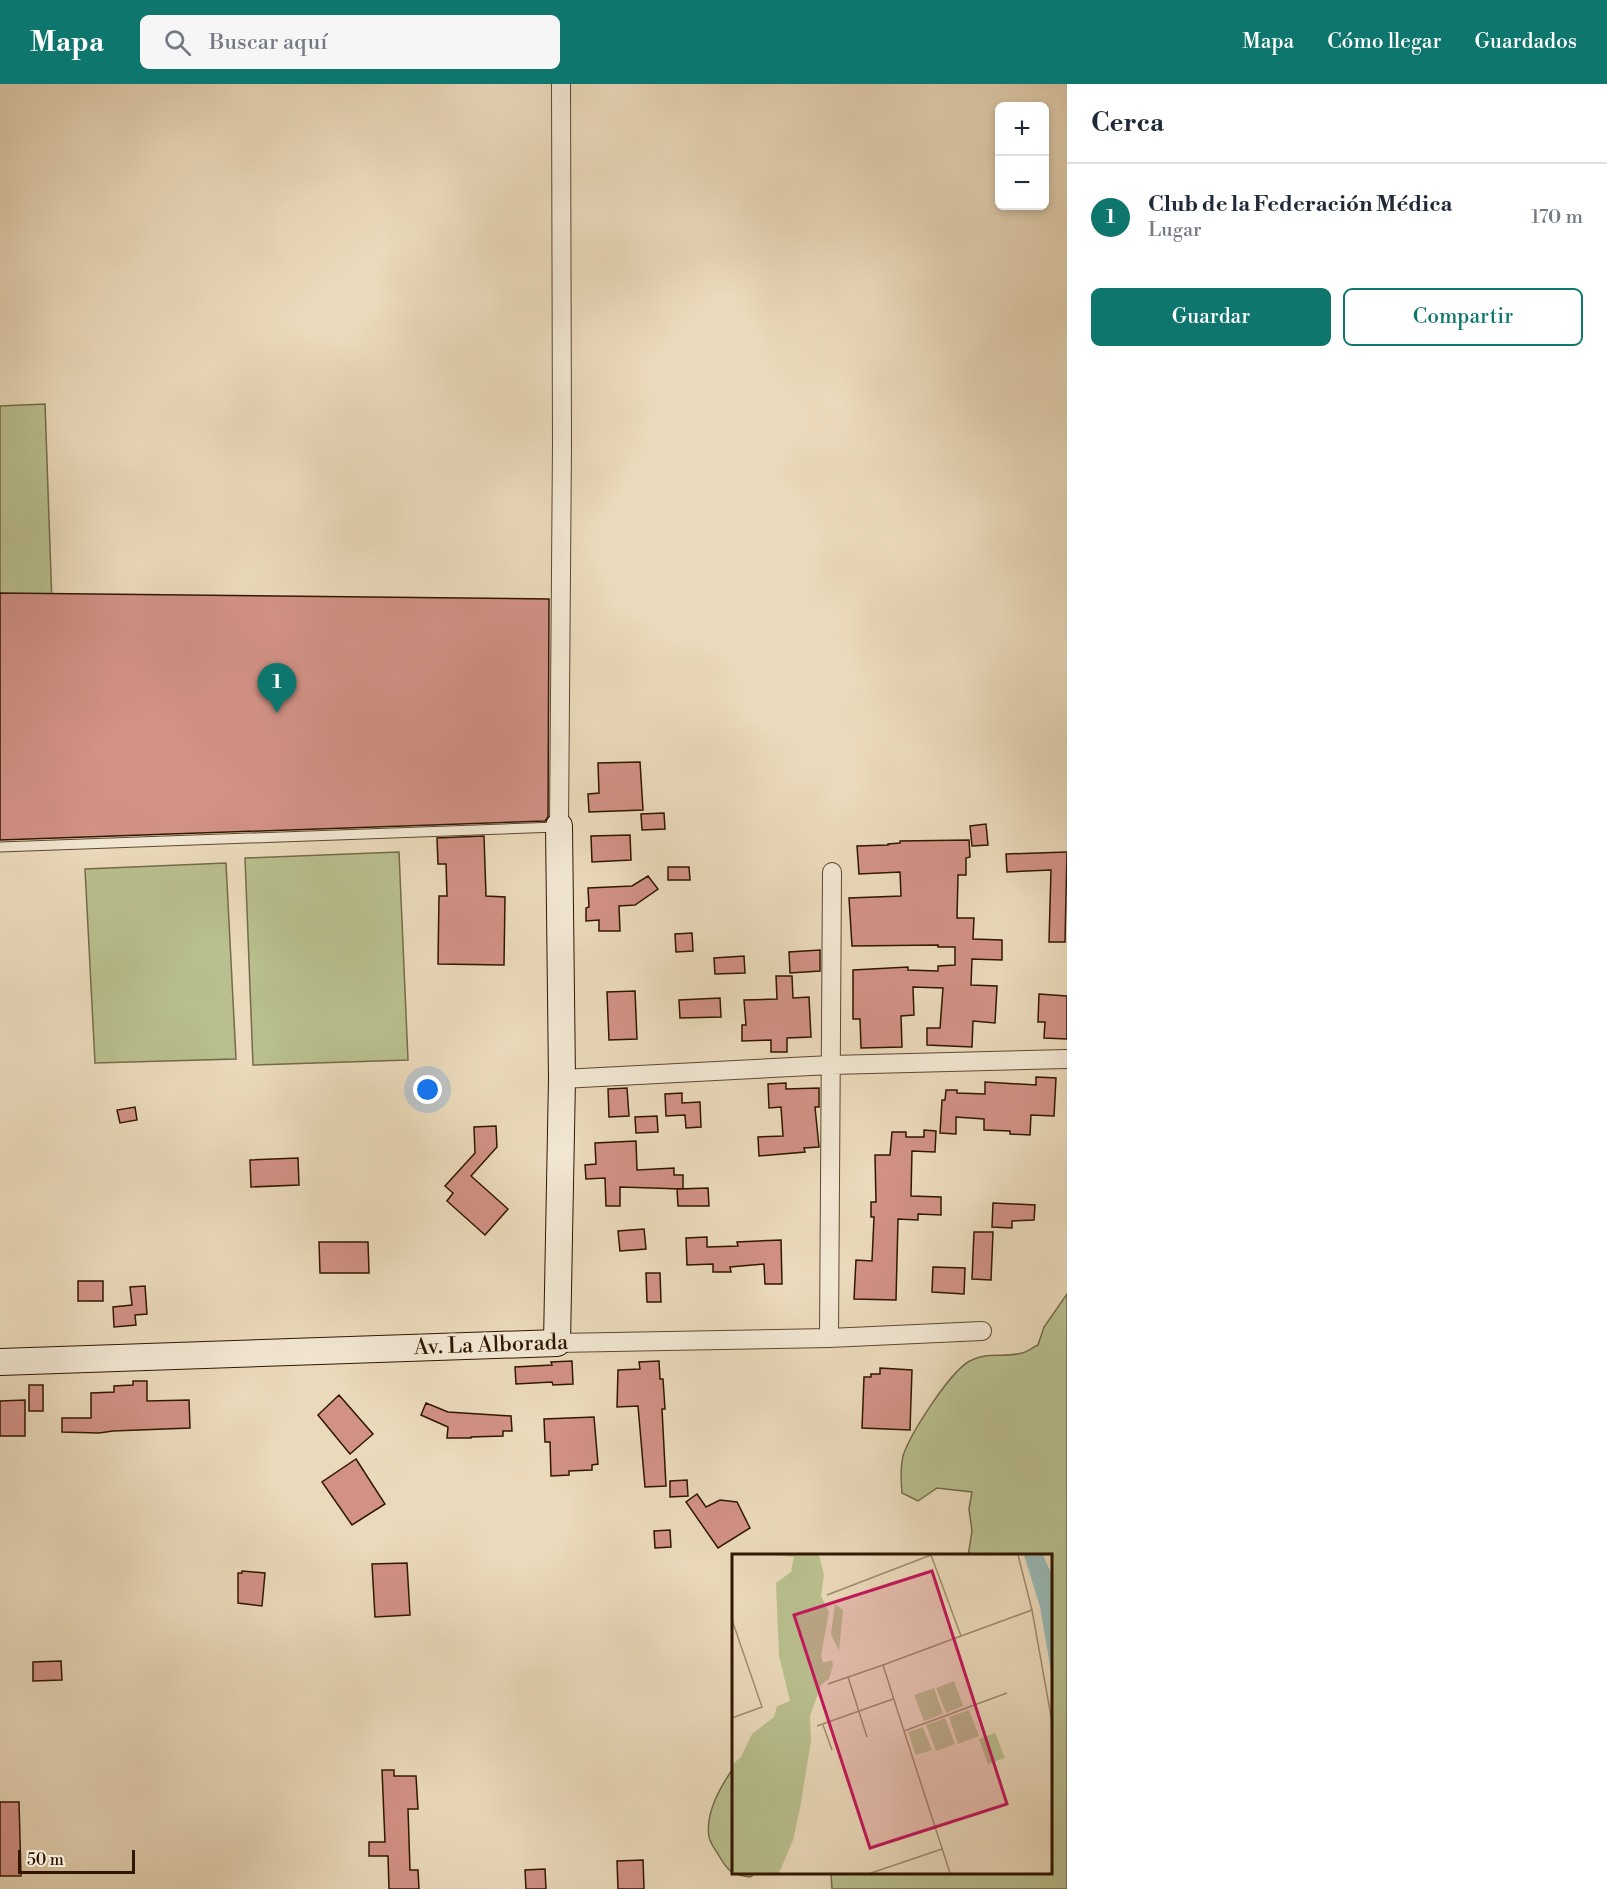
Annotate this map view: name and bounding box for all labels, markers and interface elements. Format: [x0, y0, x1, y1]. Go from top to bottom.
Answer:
search box [140, 15, 560, 69]
text: Mapa [30, 25, 104, 60]
icon: search [161, 26, 194, 59]
text: Buscar aquí [209, 29, 328, 56]
text: Mapa [1242, 29, 1294, 55]
text: Cómo llegar [1327, 29, 1442, 55]
text: Guardados [1475, 29, 1577, 55]
map controls [995, 102, 1049, 210]
button: + [995, 102, 1049, 156]
text: Cerca [1091, 107, 1164, 139]
button: − [995, 156, 1049, 210]
text: Club de la Federación Médica [1148, 191, 1452, 218]
text: 1 [1106, 205, 1115, 230]
text: 170 m [1531, 205, 1583, 230]
text: Lugar [1148, 218, 1202, 243]
button: Guardar [1091, 288, 1331, 346]
button: Compartir [1343, 288, 1583, 346]
pin: 1 [258, 664, 296, 713]
your location [413, 1075, 442, 1104]
street label: Av. La Alborada [412, 1329, 570, 1361]
inset map [732, 1554, 1052, 1874]
scale bar [18, 1847, 135, 1874]
text: 50 m [27, 1850, 64, 1870]

